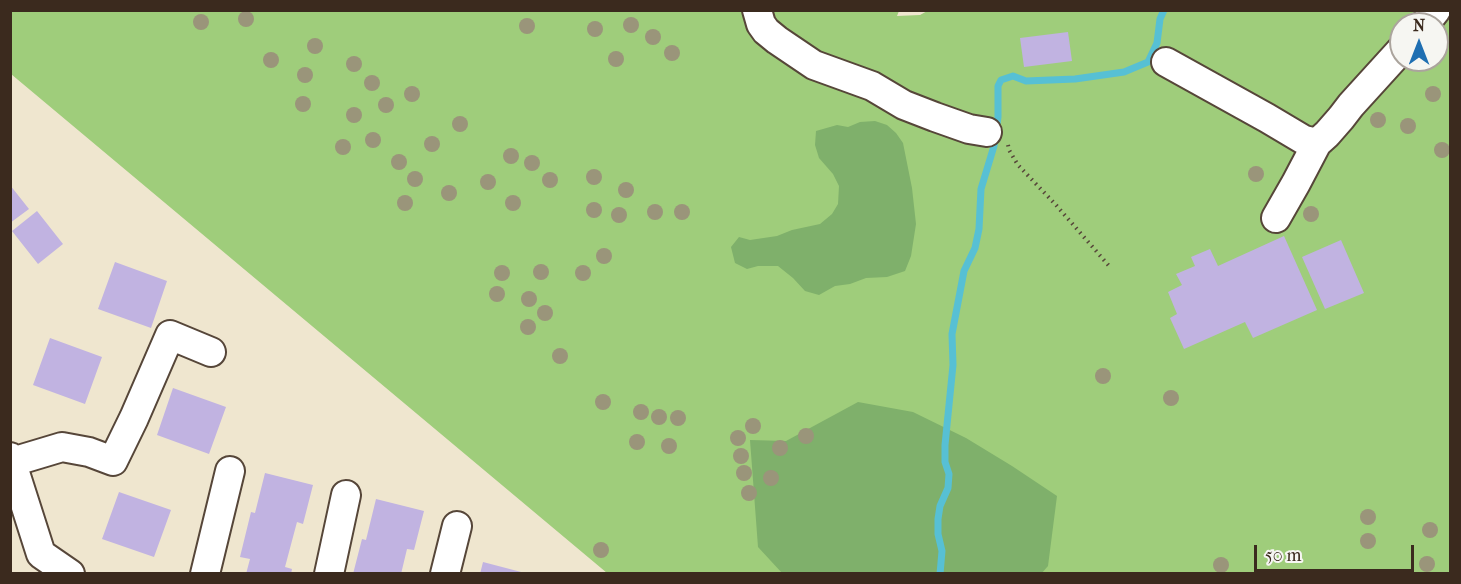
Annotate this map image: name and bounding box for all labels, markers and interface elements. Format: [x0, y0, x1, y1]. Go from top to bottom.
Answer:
north arrow [1389, 12, 1449, 72]
text: N [1413, 16, 1425, 35]
scale bar [1257, 533, 1418, 571]
text: 50 m [1265, 545, 1301, 566]

